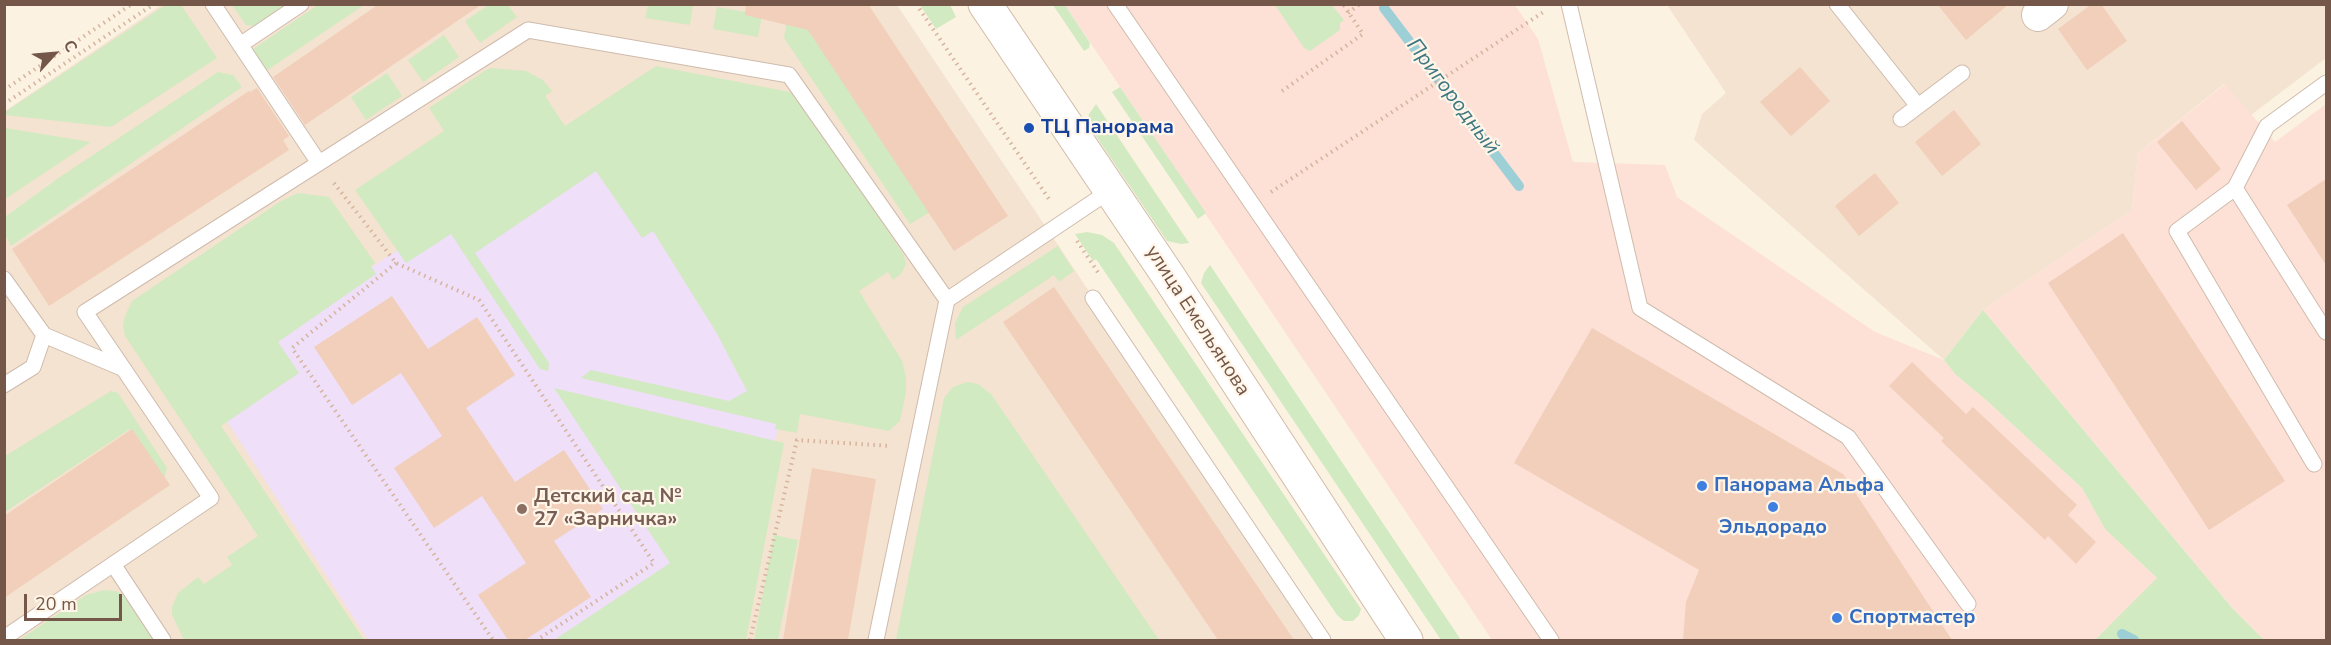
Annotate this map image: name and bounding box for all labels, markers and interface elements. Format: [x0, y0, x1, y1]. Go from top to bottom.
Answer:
north arrow [24, 24, 84, 84]
water label: Пригородный [1400, 34, 1504, 160]
text: С [58, 36, 82, 56]
place label: ТЦ Панорама [1041, 116, 1174, 140]
marker: ТЦ Панорама [1022, 121, 1036, 135]
street label: улица Емельянова [1139, 241, 1255, 401]
place label: Панорама Альфа [1714, 474, 1884, 498]
marker: Панорама Альфа [1695, 479, 1709, 493]
place label: Детский сад № 27 «Зарничка» [534, 485, 682, 532]
marker: Эльдорадо [1766, 500, 1780, 514]
marker: Детский сад № 27 «Зарничка» [515, 502, 529, 516]
place label: Эльдорадо [1719, 516, 1827, 540]
scale bar [27, 582, 124, 620]
text: 20 m [35, 592, 77, 616]
place label: Спортмастер [1849, 606, 1976, 630]
marker: Спортмастер [1830, 611, 1844, 625]

